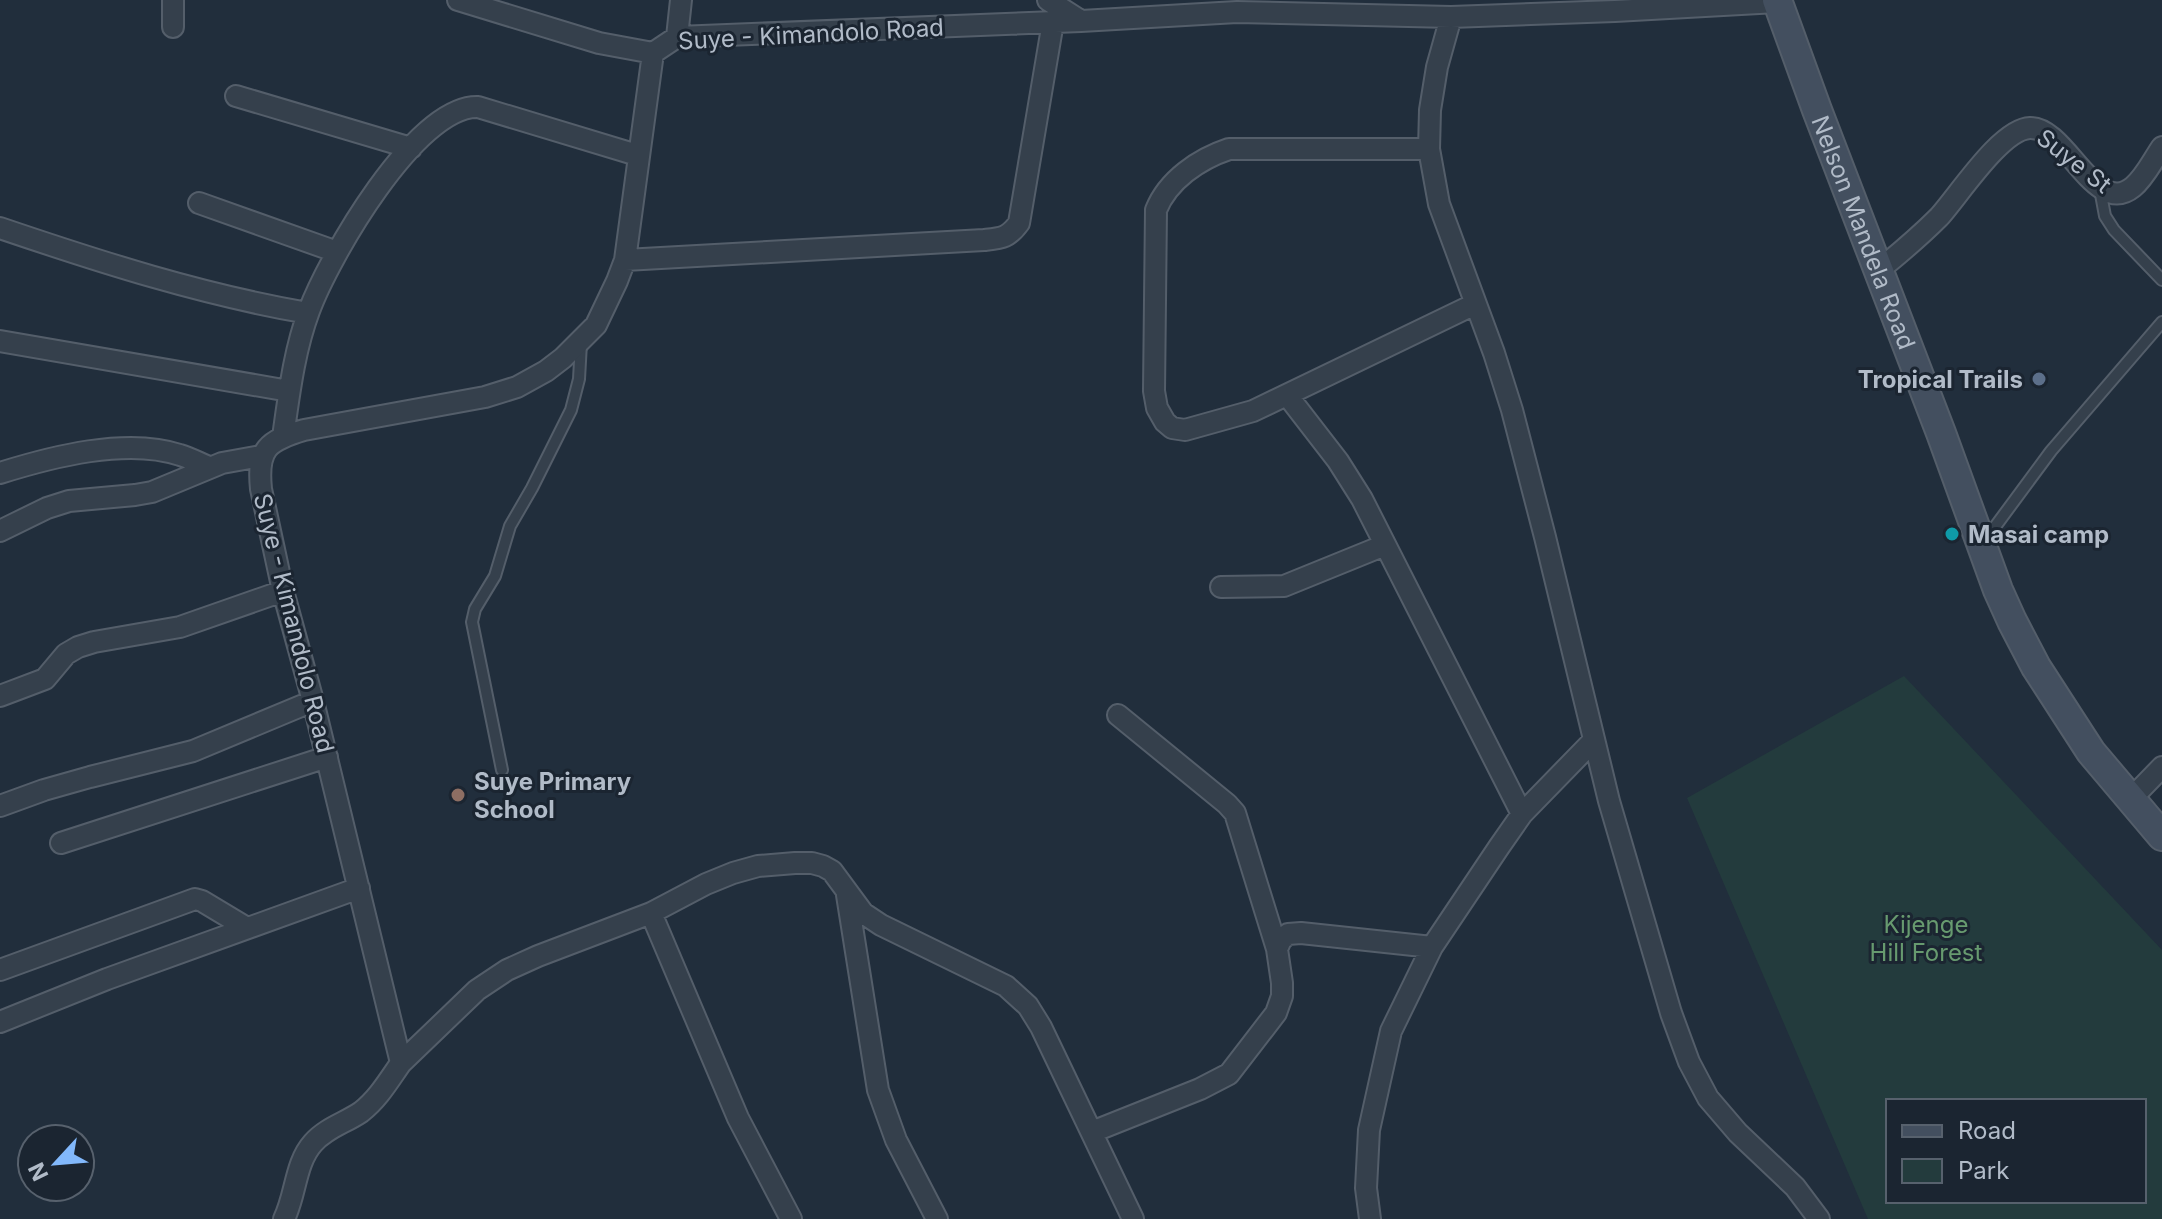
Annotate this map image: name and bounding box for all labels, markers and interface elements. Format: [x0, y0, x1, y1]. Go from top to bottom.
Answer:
street label: Suye - Kimandolo Road [677, 13, 945, 55]
street label: Nelson Mandela Road [1806, 111, 1922, 353]
street label: Suye St [2031, 123, 2117, 199]
place label: Tropical Trails [1858, 365, 2023, 394]
marker: Tropical Trails [2030, 370, 2048, 388]
street label: Suye - Kimandolo Road [248, 490, 340, 756]
place label: Masai camp [1968, 520, 2109, 549]
marker: Masai camp [1943, 525, 1961, 543]
place label: Suye Primary School [474, 767, 632, 824]
marker: Suye Primary School [449, 786, 467, 804]
park label: Kijenge Hill Forest [1870, 910, 1983, 967]
legend [1886, 1099, 2146, 1203]
text: Road [1958, 1116, 2016, 1145]
north arrow [16, 1123, 96, 1203]
text: Park [1958, 1156, 2009, 1185]
text: N [23, 1159, 53, 1185]

